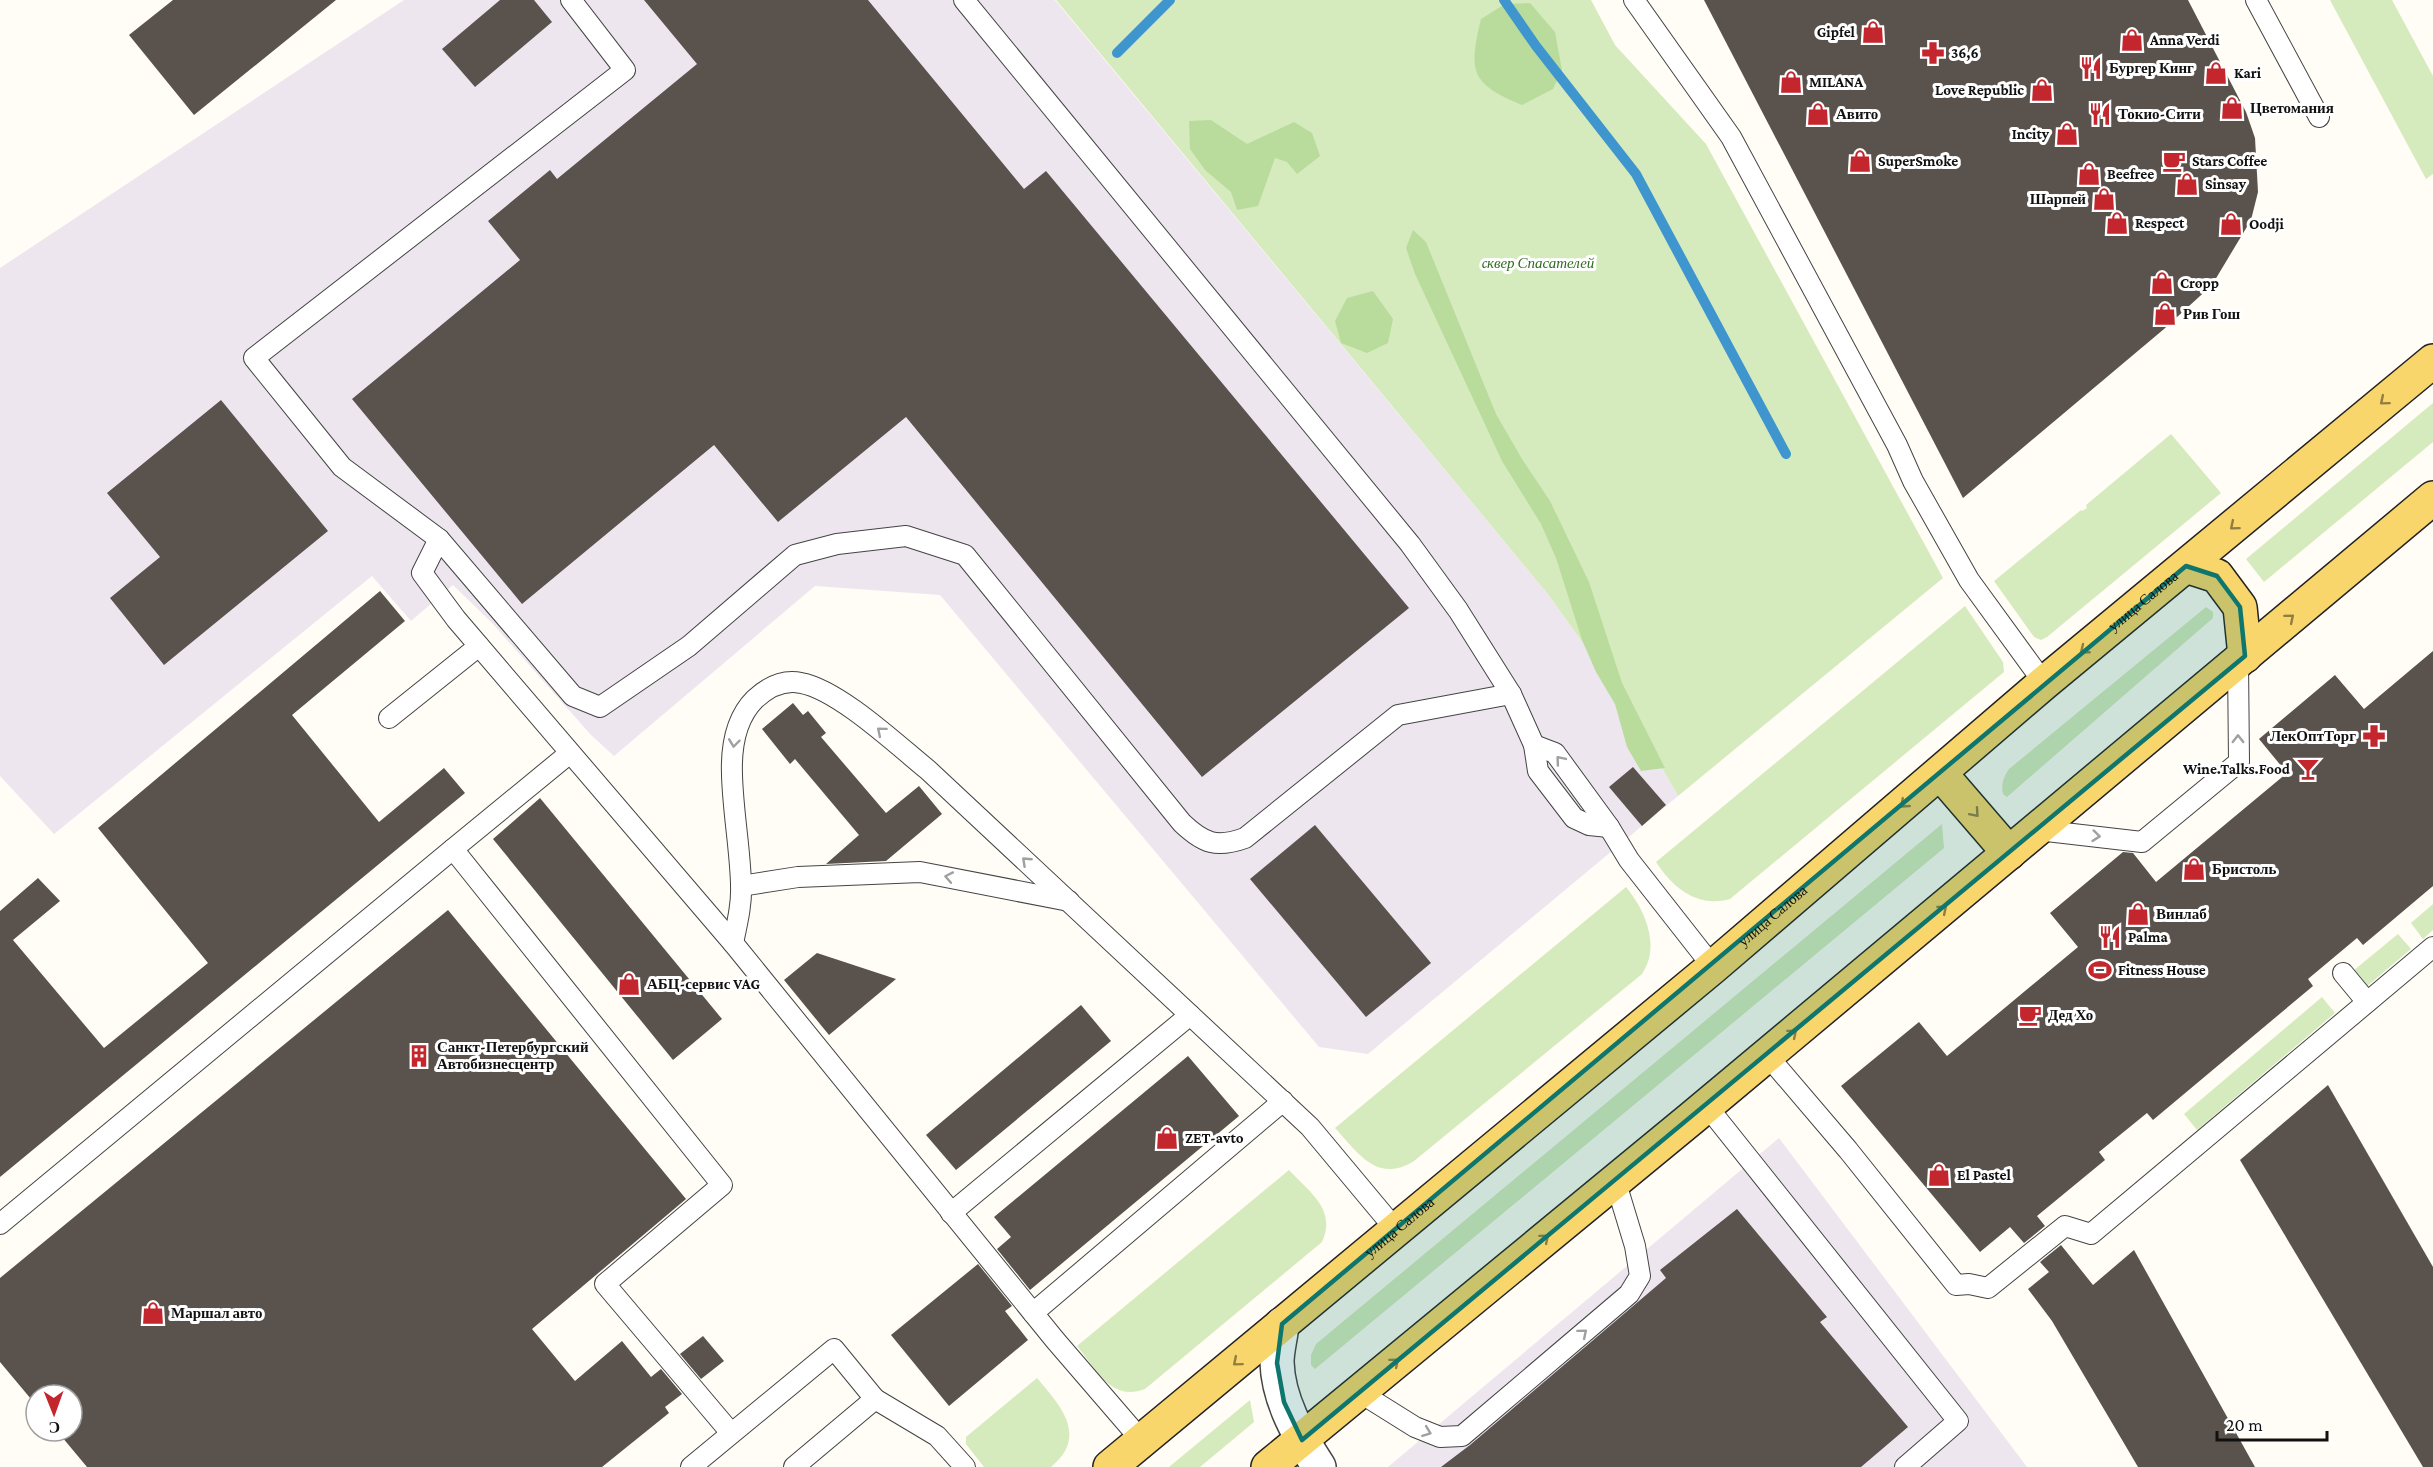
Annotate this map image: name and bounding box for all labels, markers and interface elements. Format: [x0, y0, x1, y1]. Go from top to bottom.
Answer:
shop icon: Gipfel [1860, 19, 1886, 45]
place label: Gipfel [1817, 24, 1856, 40]
shop icon: Anna Verdi [2119, 27, 2145, 53]
place label: Anna Verdi [2149, 32, 2220, 48]
pharmacy icon: 36,6 [1920, 40, 1946, 66]
place label: 36,6 [1951, 45, 1979, 61]
restaurant icon: Бургер Кинг [2078, 55, 2104, 81]
place label: Бургер Кинг [2109, 60, 2194, 76]
shop icon: Kari [2203, 60, 2229, 86]
place label: Kari [2234, 65, 2262, 81]
shop icon: MILANA [1778, 69, 1804, 95]
place label: MILANA [1809, 74, 1864, 90]
shop icon: Love Republic [2029, 77, 2055, 103]
place label: Love Republic [1935, 82, 2024, 98]
shop icon: Цветомания [2219, 95, 2245, 121]
place label: Цветомания [2250, 100, 2334, 116]
shop icon: Авито [1805, 101, 1831, 127]
restaurant icon: Токио-Сити [2087, 101, 2113, 127]
place label: Авито [1836, 106, 1878, 122]
place label: Токио-Сити [2118, 106, 2201, 122]
shop icon: Incity [2054, 121, 2080, 147]
place label: Incity [2012, 126, 2050, 142]
shop icon: SuperSmoke [1847, 148, 1873, 174]
cafe icon: Stars Coffee [2161, 148, 2187, 174]
place label: SuperSmoke [1878, 153, 1958, 169]
place label: Stars Coffee [2192, 153, 2267, 169]
shop icon: Beefree [2076, 161, 2102, 187]
place label: Beefree [2107, 166, 2154, 182]
shop icon: Sinsay [2174, 171, 2200, 197]
place label: Sinsay [2205, 176, 2247, 192]
shop icon: Шарпей [2091, 186, 2117, 212]
place label: Шарпей [2030, 191, 2086, 207]
shop icon: Respect [2104, 210, 2130, 236]
shop icon: Oodji [2218, 211, 2244, 237]
place label: Respect [2135, 215, 2185, 231]
place label: Oodji [2249, 216, 2285, 233]
park label: cквер Спасателей [1482, 255, 1595, 271]
shop icon: Cropp [2149, 270, 2175, 296]
place label: Cropp [2180, 275, 2219, 291]
shop icon: Рив Гош [2152, 301, 2178, 327]
place label: Рив Гош [2183, 306, 2241, 322]
one-way arrow [2380, 394, 2391, 405]
one-way arrow [2230, 519, 2241, 530]
street label: улица Салова [2105, 567, 2181, 634]
one-way arrow [2283, 614, 2294, 625]
one-way arrow [2080, 643, 2091, 654]
pharmacy icon: ЛекОптТорг [2361, 723, 2387, 749]
one-way arrow [876, 728, 887, 739]
place label: ЛекОптТорг [2270, 728, 2356, 744]
one-way arrow [2232, 734, 2244, 743]
one-way arrow [729, 739, 741, 748]
one-way arrow [1556, 756, 1567, 767]
bar icon: Wine.Talks.Food [2295, 756, 2321, 782]
place label: Wine.Talks.Food [2182, 761, 2291, 777]
one-way arrow [1900, 797, 1911, 808]
one-way arrow [1967, 806, 1978, 817]
one-way arrow [2091, 829, 2100, 842]
shop icon: Бристоль [2181, 856, 2207, 882]
one-way arrow [1022, 858, 1033, 869]
place label: Бристоль [2212, 861, 2276, 877]
one-way arrow [945, 871, 955, 884]
street label: улица Салова [1735, 882, 1811, 950]
shop icon: Винлаб [2125, 901, 2151, 927]
one-way arrow [1936, 905, 1947, 916]
place label: Винлаб [2156, 906, 2207, 922]
restaurant icon: Palma [2097, 924, 2123, 950]
place label: Palma [2128, 929, 2168, 945]
sports icon: Fitness House [2087, 957, 2113, 983]
place label: Fitness House [2118, 962, 2206, 978]
shop icon: АБЦ-сервис VAG [616, 971, 642, 997]
place label: АБЦ-сервис VAG [647, 976, 760, 992]
cafe icon: Дед Хо [2017, 1002, 2043, 1028]
place label: Дед Хо [2048, 1007, 2093, 1023]
one-way arrow [1786, 1030, 1797, 1041]
place label: Санкт-Петербургский Автобизнесцентр [437, 1039, 589, 1072]
building icon: Санкт-Петербургский Автобизнесцентр [406, 1043, 432, 1069]
shop icon: ZET-avto [1154, 1125, 1180, 1151]
place label: ZET-avto [1185, 1130, 1244, 1146]
shop icon: El Pastel [1926, 1162, 1952, 1188]
place label: El Pastel [1957, 1167, 2012, 1183]
street label: улица Салова [1362, 1193, 1438, 1260]
one-way arrow [1539, 1234, 1550, 1245]
shop icon: Маршал авто [140, 1300, 166, 1326]
place label: Маршал авто [171, 1305, 263, 1321]
one-way arrow [1576, 1329, 1587, 1340]
one-way arrow [1233, 1354, 1244, 1365]
one-way arrow [1388, 1358, 1399, 1369]
north arrow [24, 1383, 84, 1443]
scale bar [2217, 1404, 2326, 1442]
text: 20 m [2226, 1415, 2263, 1435]
text: С [48, 1419, 60, 1436]
one-way arrow [1421, 1425, 1432, 1437]

